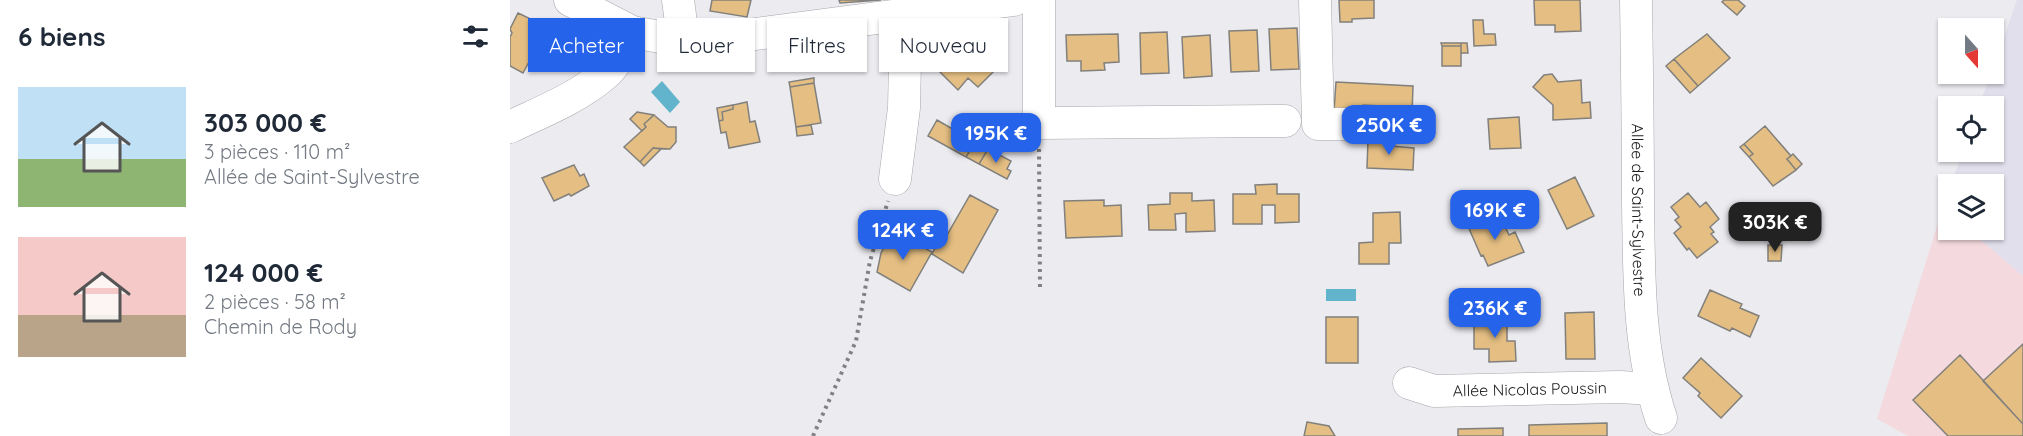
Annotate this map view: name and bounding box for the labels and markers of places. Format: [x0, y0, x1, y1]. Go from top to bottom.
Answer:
pin: 250K € [1340, 105, 1438, 156]
pin: 195K € [947, 113, 1045, 164]
pin: 169K € [1446, 190, 1544, 241]
pin: 303K € [1726, 202, 1824, 253]
pin: 124K € [854, 210, 952, 261]
pin: 236K € [1446, 288, 1544, 339]

